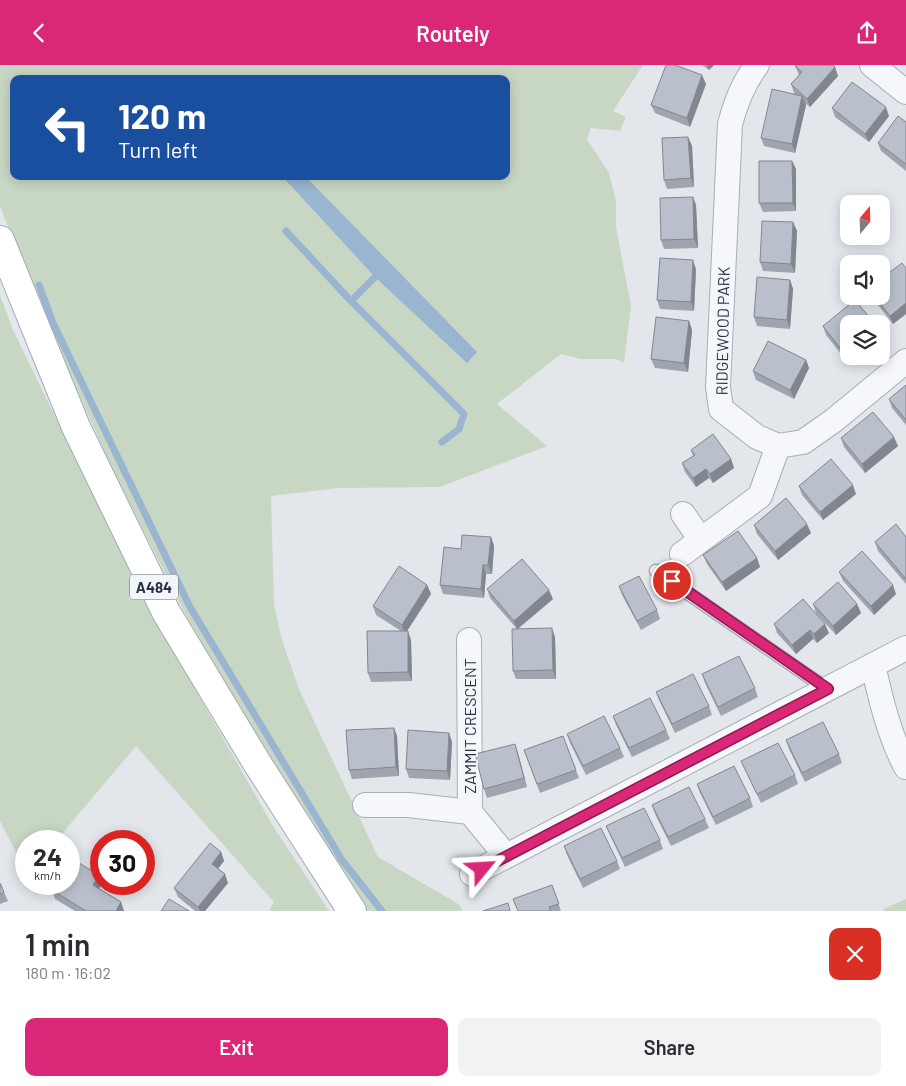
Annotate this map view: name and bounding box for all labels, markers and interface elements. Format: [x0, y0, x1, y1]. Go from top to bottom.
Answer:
icon: back [25, 19, 53, 47]
icon: share [853, 19, 881, 47]
text: Routely [416, 20, 490, 46]
text: 120 m [118, 94, 206, 136]
icon: left [35, 95, 100, 160]
text: Turn left [118, 136, 198, 162]
north arrow [840, 195, 890, 245]
map controls [840, 195, 890, 365]
button: sound [840, 255, 890, 305]
street label: RIDGEWOOD PARK [711, 266, 733, 395]
button: layers [840, 315, 890, 365]
pin [651, 560, 693, 602]
icon: arrive [658, 567, 686, 595]
road number: A484 [130, 575, 178, 599]
street label: ZAMMIT CRESCENT [460, 658, 479, 794]
speed limit sign: 30 [90, 830, 155, 895]
text: 24 [33, 841, 62, 871]
position arrow [455, 842, 507, 894]
text: km/h [34, 868, 61, 882]
text: 1 min [25, 926, 90, 962]
button: close [829, 928, 881, 980]
text: 180 m · 16:02 [25, 963, 111, 982]
button: Exit [25, 1018, 448, 1076]
button: Share [458, 1018, 881, 1076]

